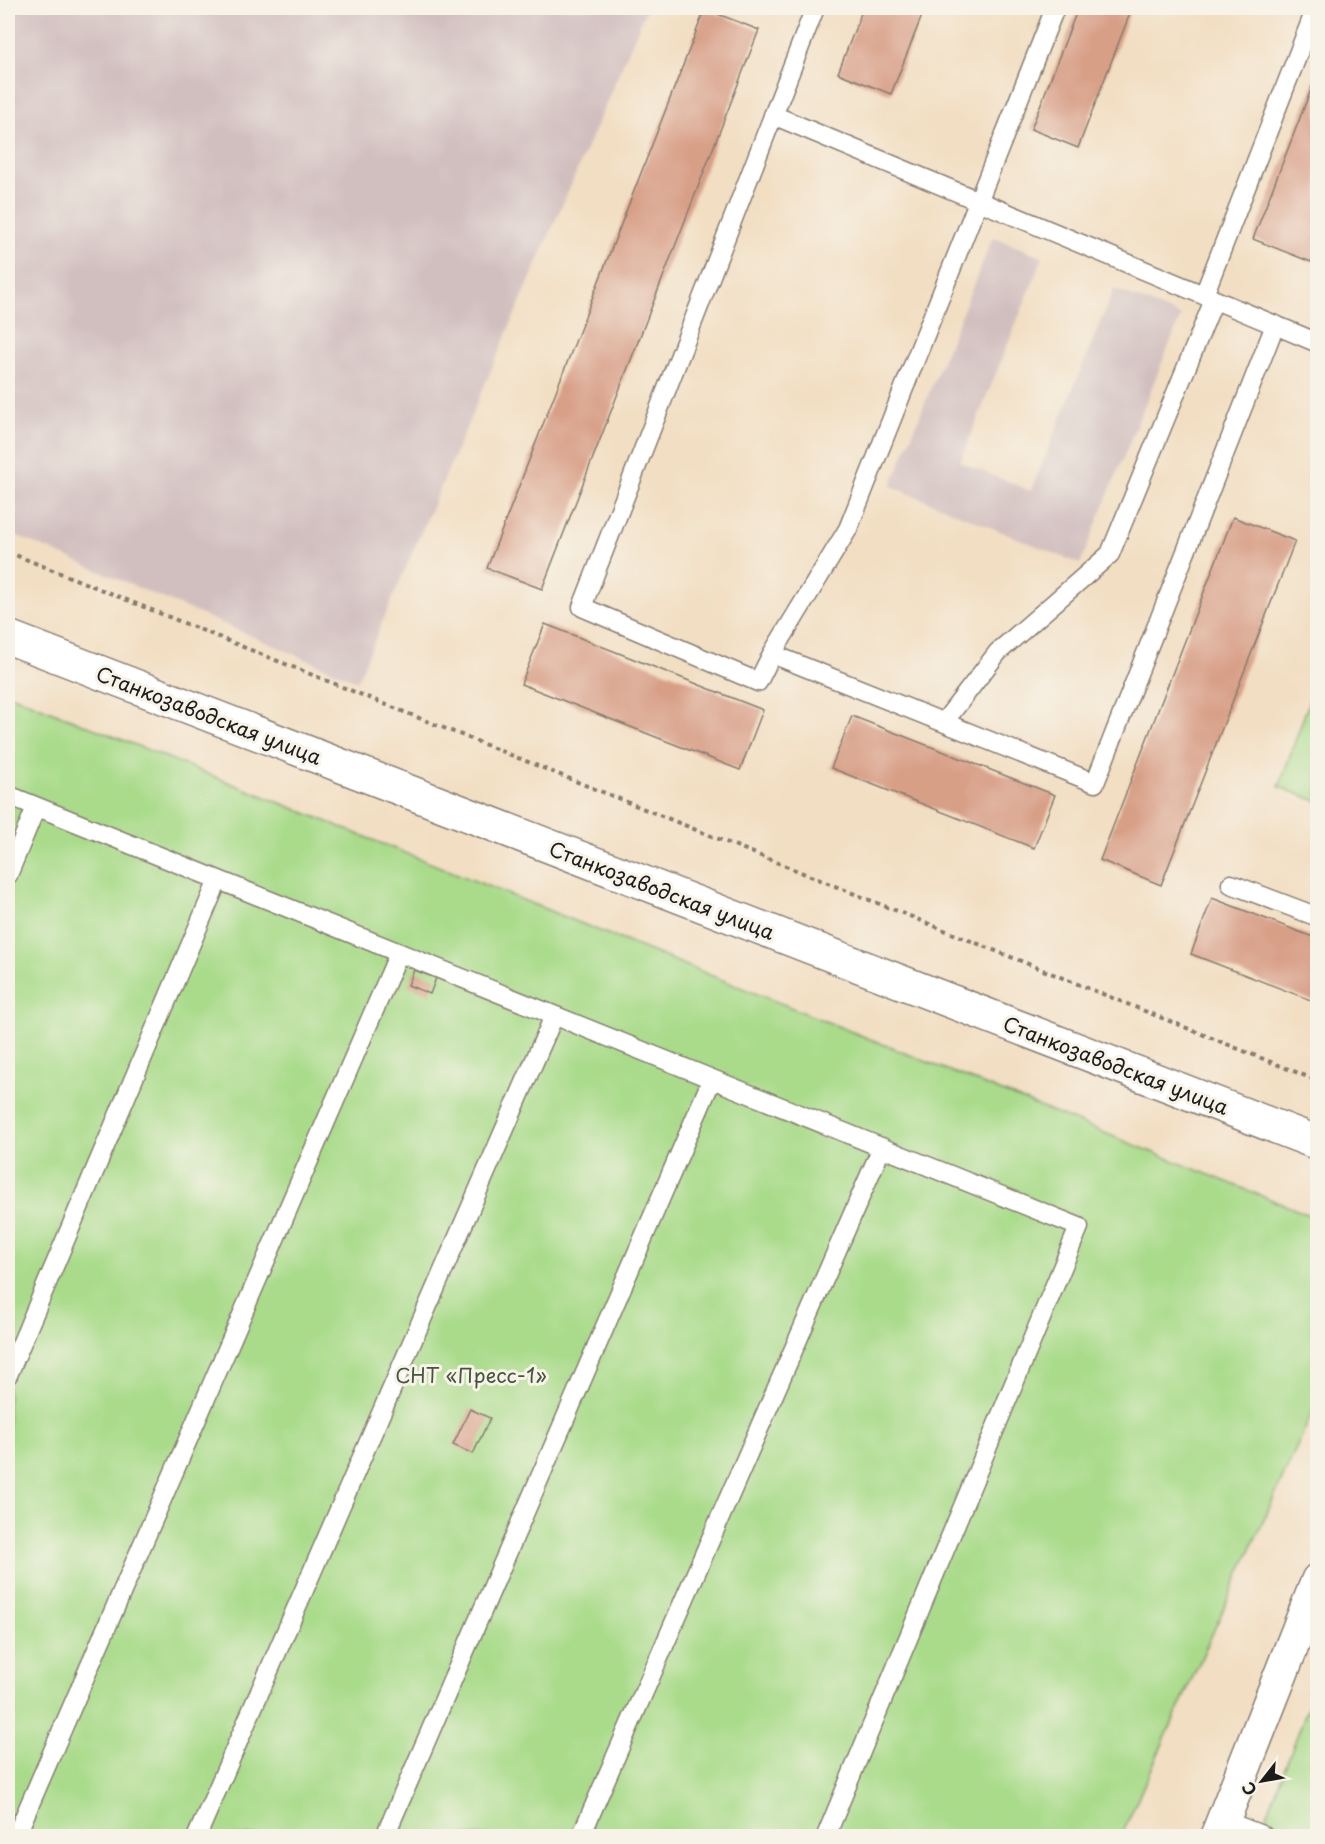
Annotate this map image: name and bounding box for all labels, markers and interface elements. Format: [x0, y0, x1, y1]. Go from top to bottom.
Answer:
street label: Станкозаводская улица [92, 658, 326, 772]
street label: Станкозаводская улица [545, 833, 779, 947]
street label: Станкозаводская улица [999, 1008, 1233, 1122]
park label: СНТ «Пресс-1» [395, 1360, 547, 1390]
north arrow [1232, 1751, 1292, 1811]
text: С [1235, 1778, 1262, 1801]

